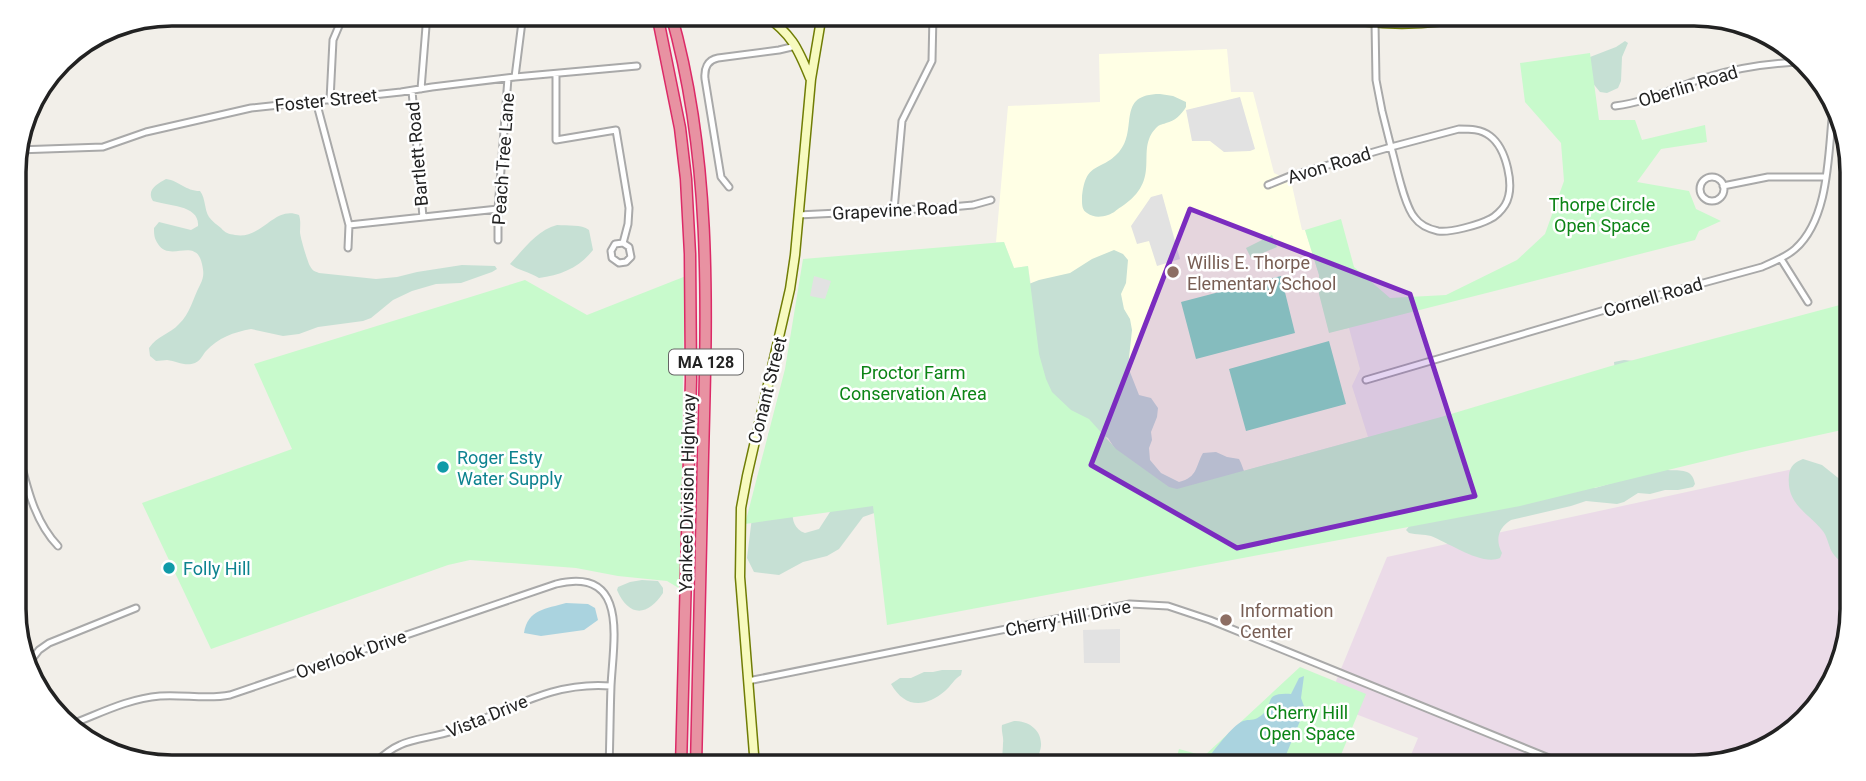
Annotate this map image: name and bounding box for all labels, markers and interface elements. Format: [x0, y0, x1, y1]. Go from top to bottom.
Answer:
street label: Oberlin Road [1636, 61, 1740, 111]
street label: Foster Street [274, 84, 378, 116]
street label: Peach Tree Lane [488, 92, 518, 226]
street label: Bartlett Road [402, 101, 432, 207]
street label: Avon Road [1285, 142, 1373, 188]
park label: Thorpe Circle Open Space [1549, 194, 1655, 236]
street label: Grapevine Road [832, 196, 958, 224]
place label: Willis E. Thorpe Elementary School [1187, 252, 1336, 294]
marker: Willis E. Thorpe Elementary School [1165, 264, 1181, 280]
street label: Cornell Road [1601, 273, 1705, 321]
street label: Conant Street [744, 334, 790, 446]
road number: MA 128 [669, 350, 743, 374]
park label: Proctor Farm Conservation Area [839, 362, 987, 404]
street label: Yankee Division Highway [675, 393, 699, 593]
place label: Roger Esty Water Supply [457, 447, 563, 489]
marker: Roger Esty Water Supply [435, 459, 451, 475]
place label: Folly Hill [183, 558, 251, 579]
marker: Folly Hill [161, 560, 177, 576]
street label: Cherry Hill Drive [1003, 596, 1133, 640]
place label: Information Center [1240, 600, 1334, 642]
marker: Information Center [1218, 612, 1234, 628]
street label: Overlook Drive [293, 625, 409, 683]
street label: Vista Drive [443, 690, 531, 742]
park label: Cherry Hill Open Space [1259, 702, 1355, 744]

